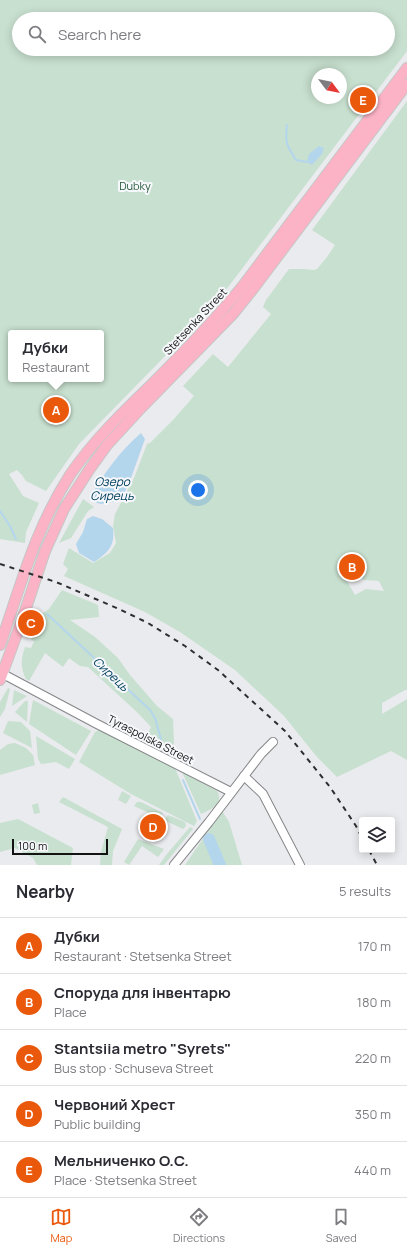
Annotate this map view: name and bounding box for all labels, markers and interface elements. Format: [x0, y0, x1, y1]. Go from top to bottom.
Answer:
search box [12, 12, 395, 56]
icon: search [26, 23, 48, 45]
text: Search here [58, 24, 141, 45]
north arrow [311, 68, 347, 104]
pin: E [350, 85, 376, 115]
park label: Dubky [119, 178, 151, 193]
street label: Stetsenka Street [160, 284, 230, 358]
popup [8, 330, 104, 382]
text: Дубки [22, 337, 68, 358]
text: Restaurant [22, 358, 90, 376]
pin: A [43, 395, 69, 425]
water label: Озеро Сирець [90, 473, 134, 504]
your location [188, 480, 208, 500]
pin: B [339, 552, 365, 582]
pin: C [18, 608, 44, 638]
water label: Сирець [89, 653, 133, 695]
street label: Tyraspolska Street [105, 711, 197, 767]
pin: D [140, 812, 166, 842]
map controls [359, 817, 395, 853]
button: layers [359, 817, 395, 853]
scale bar [12, 837, 108, 856]
text: 100 m [18, 838, 47, 853]
text: Nearby [16, 880, 74, 903]
text: 5 results [339, 882, 391, 900]
text: Дубки [54, 926, 100, 947]
text: A [25, 937, 33, 955]
text: 170 m [358, 937, 391, 955]
text: Restaurant · Stetsenka Street [54, 947, 232, 965]
text: Споруда для інвентарю [54, 982, 231, 1003]
text: B [25, 993, 33, 1011]
text: 180 m [357, 993, 391, 1011]
text: Place [54, 1003, 87, 1021]
text: Stantsiia metro "Syrets" [54, 1038, 231, 1059]
text: C [24, 1049, 34, 1067]
text: 220 m [355, 1049, 391, 1067]
text: Bus stop · Schuseva Street [54, 1059, 213, 1077]
text: Червоний Хрест [54, 1094, 175, 1115]
text: D [24, 1105, 34, 1123]
text: 350 m [355, 1105, 391, 1123]
text: Public building [54, 1115, 141, 1133]
text: Мельниченко О.С. [54, 1150, 189, 1171]
text: E [25, 1161, 33, 1179]
text: 440 m [354, 1161, 391, 1179]
text: Place · Stetsenka Street [54, 1171, 197, 1189]
tab: Map [50, 1206, 72, 1245]
tab: Directions [173, 1206, 225, 1245]
tab: Saved [326, 1206, 357, 1245]

